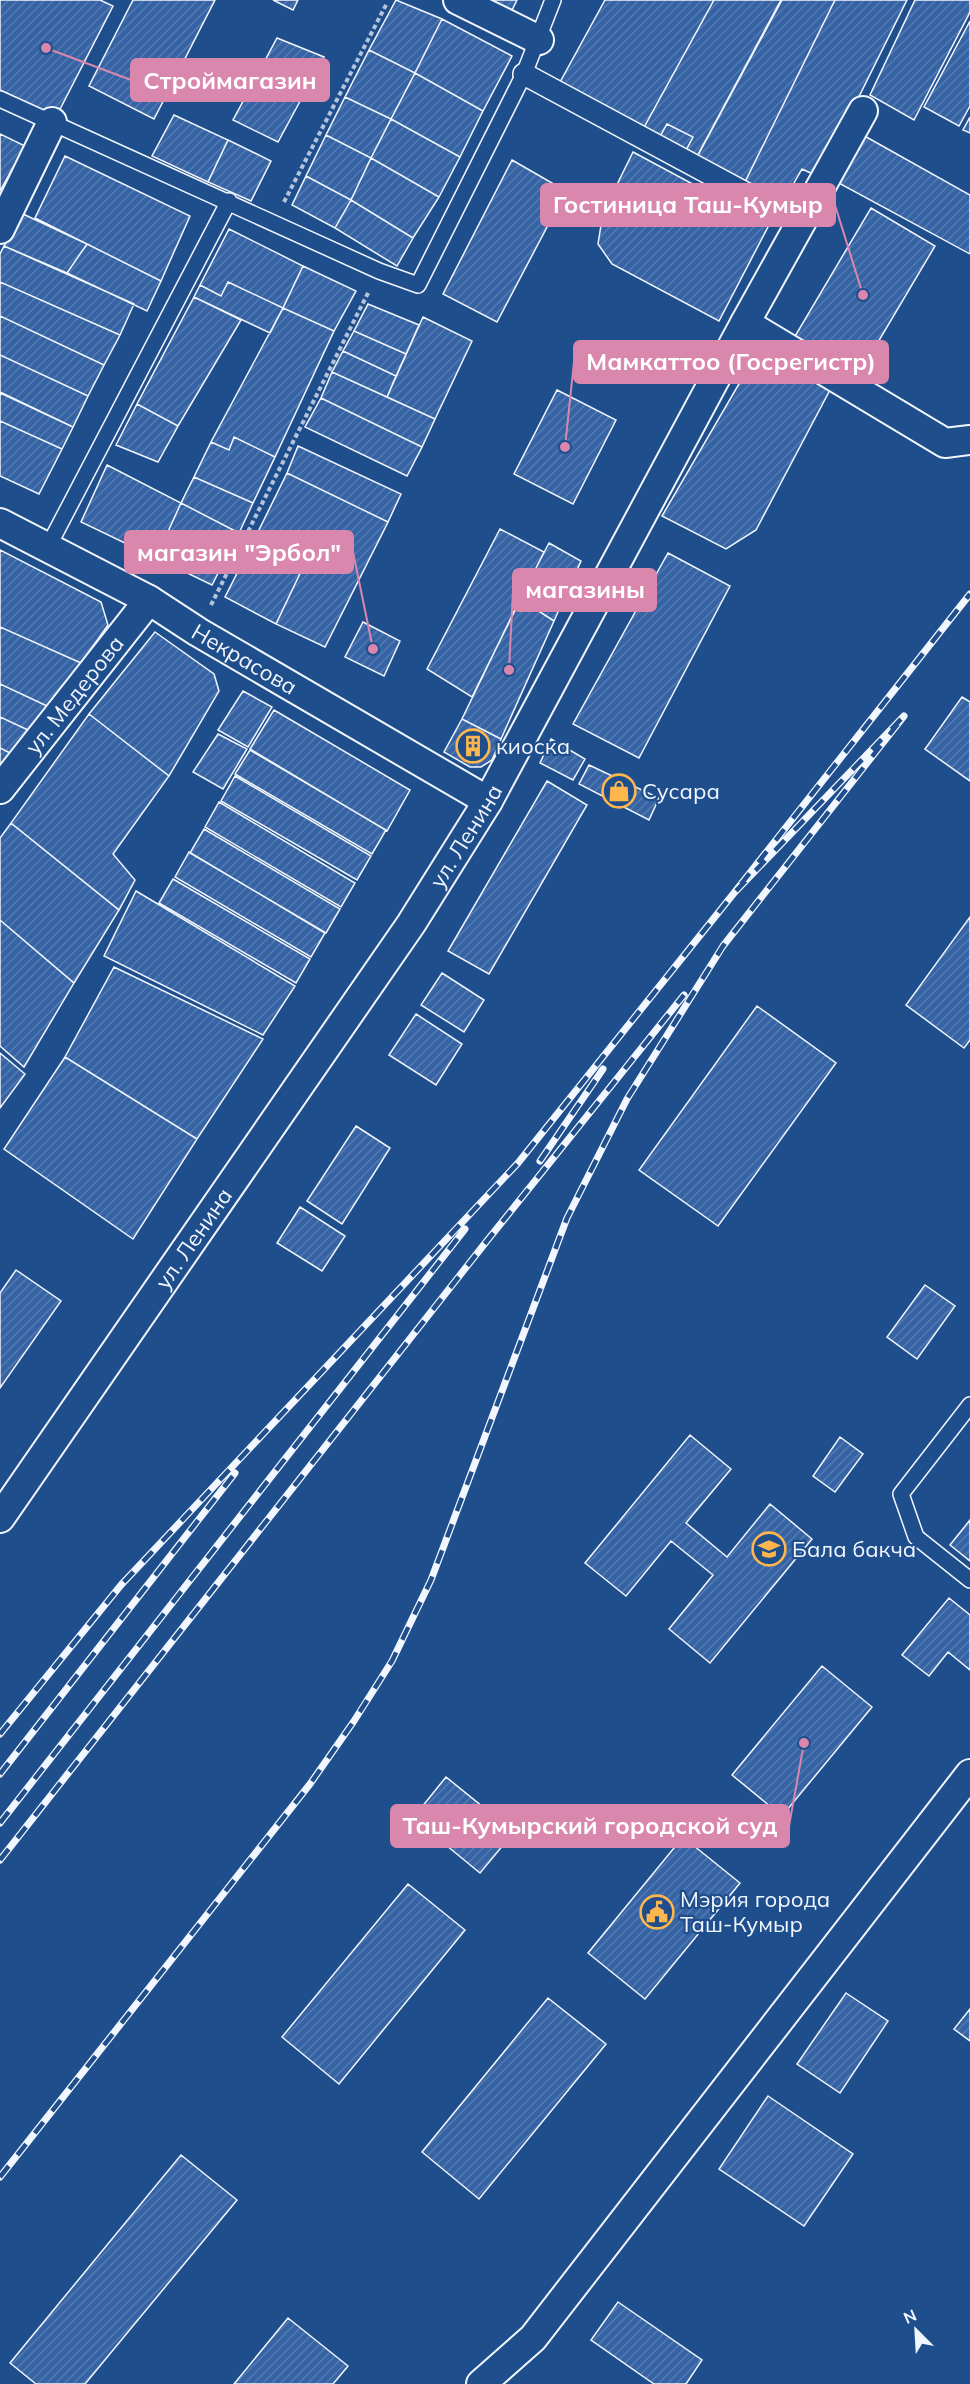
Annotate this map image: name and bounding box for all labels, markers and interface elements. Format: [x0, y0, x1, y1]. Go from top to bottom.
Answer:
callout: Строймагазин [131, 59, 329, 101]
text: Строймагазин [143, 65, 317, 95]
callout: Гостиница Таш-Кумыр [541, 184, 835, 226]
text: Гостиница Таш-Кумыр [553, 189, 823, 219]
callout: Мамкаттоо (Госрегистр) [574, 341, 888, 383]
text: Мамкаттоо (Госрегистр) [586, 346, 876, 376]
callout: магазин "Эрбол" [125, 531, 353, 573]
text: магазин "Эрбол" [137, 537, 341, 567]
callout: магазины [513, 569, 656, 611]
text: магазины [525, 574, 645, 604]
street label: Некрасова [187, 617, 302, 701]
street label: ул. Медерова [19, 630, 130, 760]
building icon: киоска [455, 728, 491, 764]
place label: киоска [496, 732, 570, 760]
shop icon: Сусара [601, 773, 637, 809]
place label: Сусара [642, 777, 720, 805]
street label: ул. Ленина [423, 779, 508, 893]
street label: ул. Ленина [149, 1182, 238, 1294]
school or university icon: Бала бакча [751, 1531, 787, 1567]
place label: Бала бакча [792, 1535, 916, 1563]
callout: Таш-Кумырский городской суд [391, 1805, 789, 1847]
text: Таш-Кумырский городской суд [403, 1810, 777, 1840]
place label: Мэрия города Таш-Кумыр [680, 1885, 830, 1938]
public building icon: Мэрия города Таш-Кумыр [639, 1894, 675, 1930]
north arrow [886, 2300, 946, 2360]
text: N [900, 2305, 919, 2328]

